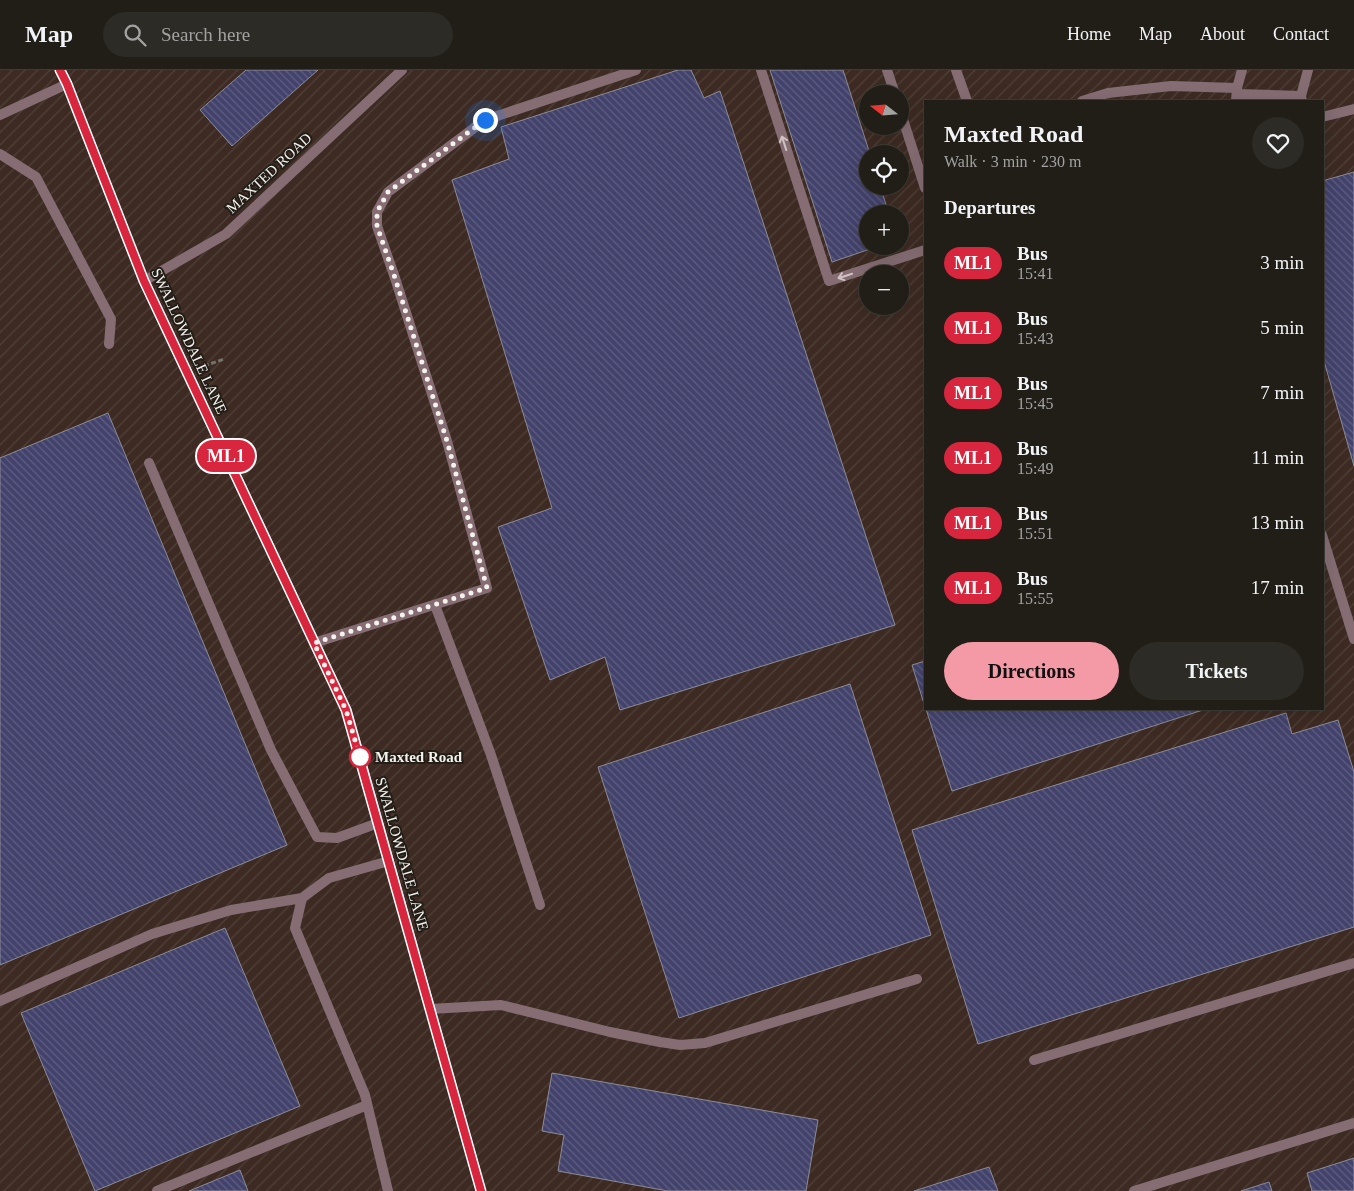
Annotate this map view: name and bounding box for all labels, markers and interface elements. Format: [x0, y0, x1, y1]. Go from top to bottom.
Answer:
search box [103, 12, 453, 57]
text: Map [25, 21, 73, 47]
icon: search [121, 21, 149, 49]
text: Search here [161, 24, 250, 45]
text: Home [1067, 24, 1111, 44]
text: Map [1139, 24, 1172, 44]
text: About [1200, 24, 1245, 44]
text: Contact [1273, 24, 1329, 44]
north arrow [859, 85, 909, 135]
map controls [859, 85, 909, 315]
your location [473, 108, 498, 133]
button: heart [1252, 117, 1304, 169]
text: Maxted Road [944, 121, 1083, 147]
street label: MAXTED ROAD [223, 129, 315, 217]
one-way arrow [779, 135, 788, 151]
button: locate [859, 145, 909, 195]
text: Walk · 3 min · 230 m [944, 153, 1081, 170]
text: Departures [944, 197, 1035, 218]
button: + [859, 205, 909, 255]
text: Bus [1017, 243, 1048, 264]
text: 3 min [1260, 252, 1304, 273]
text: ML1 [954, 253, 992, 273]
button: − [859, 265, 909, 315]
text: 15:41 [1017, 265, 1053, 282]
street label: SWALLOWDALE LANE [148, 266, 230, 416]
one-way arrow [838, 271, 854, 281]
text: Bus [1017, 308, 1048, 329]
text: 5 min [1260, 317, 1304, 338]
text: ML1 [954, 318, 992, 338]
text: 15:43 [1017, 330, 1053, 347]
text: Bus [1017, 373, 1048, 394]
text: 7 min [1260, 382, 1304, 403]
text: ML1 [954, 383, 992, 403]
text: 15:45 [1017, 395, 1053, 412]
text: Bus [1017, 438, 1048, 459]
line badge: ML1 [197, 440, 255, 472]
text: ML1 [207, 446, 245, 466]
text: 11 min [1251, 447, 1304, 468]
text: ML1 [954, 448, 992, 468]
text: 15:49 [1017, 460, 1053, 477]
text: Bus [1017, 503, 1048, 524]
text: 13 min [1251, 512, 1304, 533]
text: ML1 [954, 513, 992, 533]
text: 15:51 [1017, 525, 1053, 542]
text: Bus [1017, 568, 1048, 589]
text: 17 min [1251, 577, 1304, 598]
text: ML1 [954, 578, 992, 598]
text: 15:55 [1017, 590, 1053, 607]
button: Directions [944, 642, 1119, 700]
button: Tickets [1129, 642, 1304, 700]
marker: Maxted Road [349, 746, 371, 768]
place label: Maxted Road [375, 749, 463, 765]
street label: SWALLOWDALE LANE [372, 776, 432, 932]

